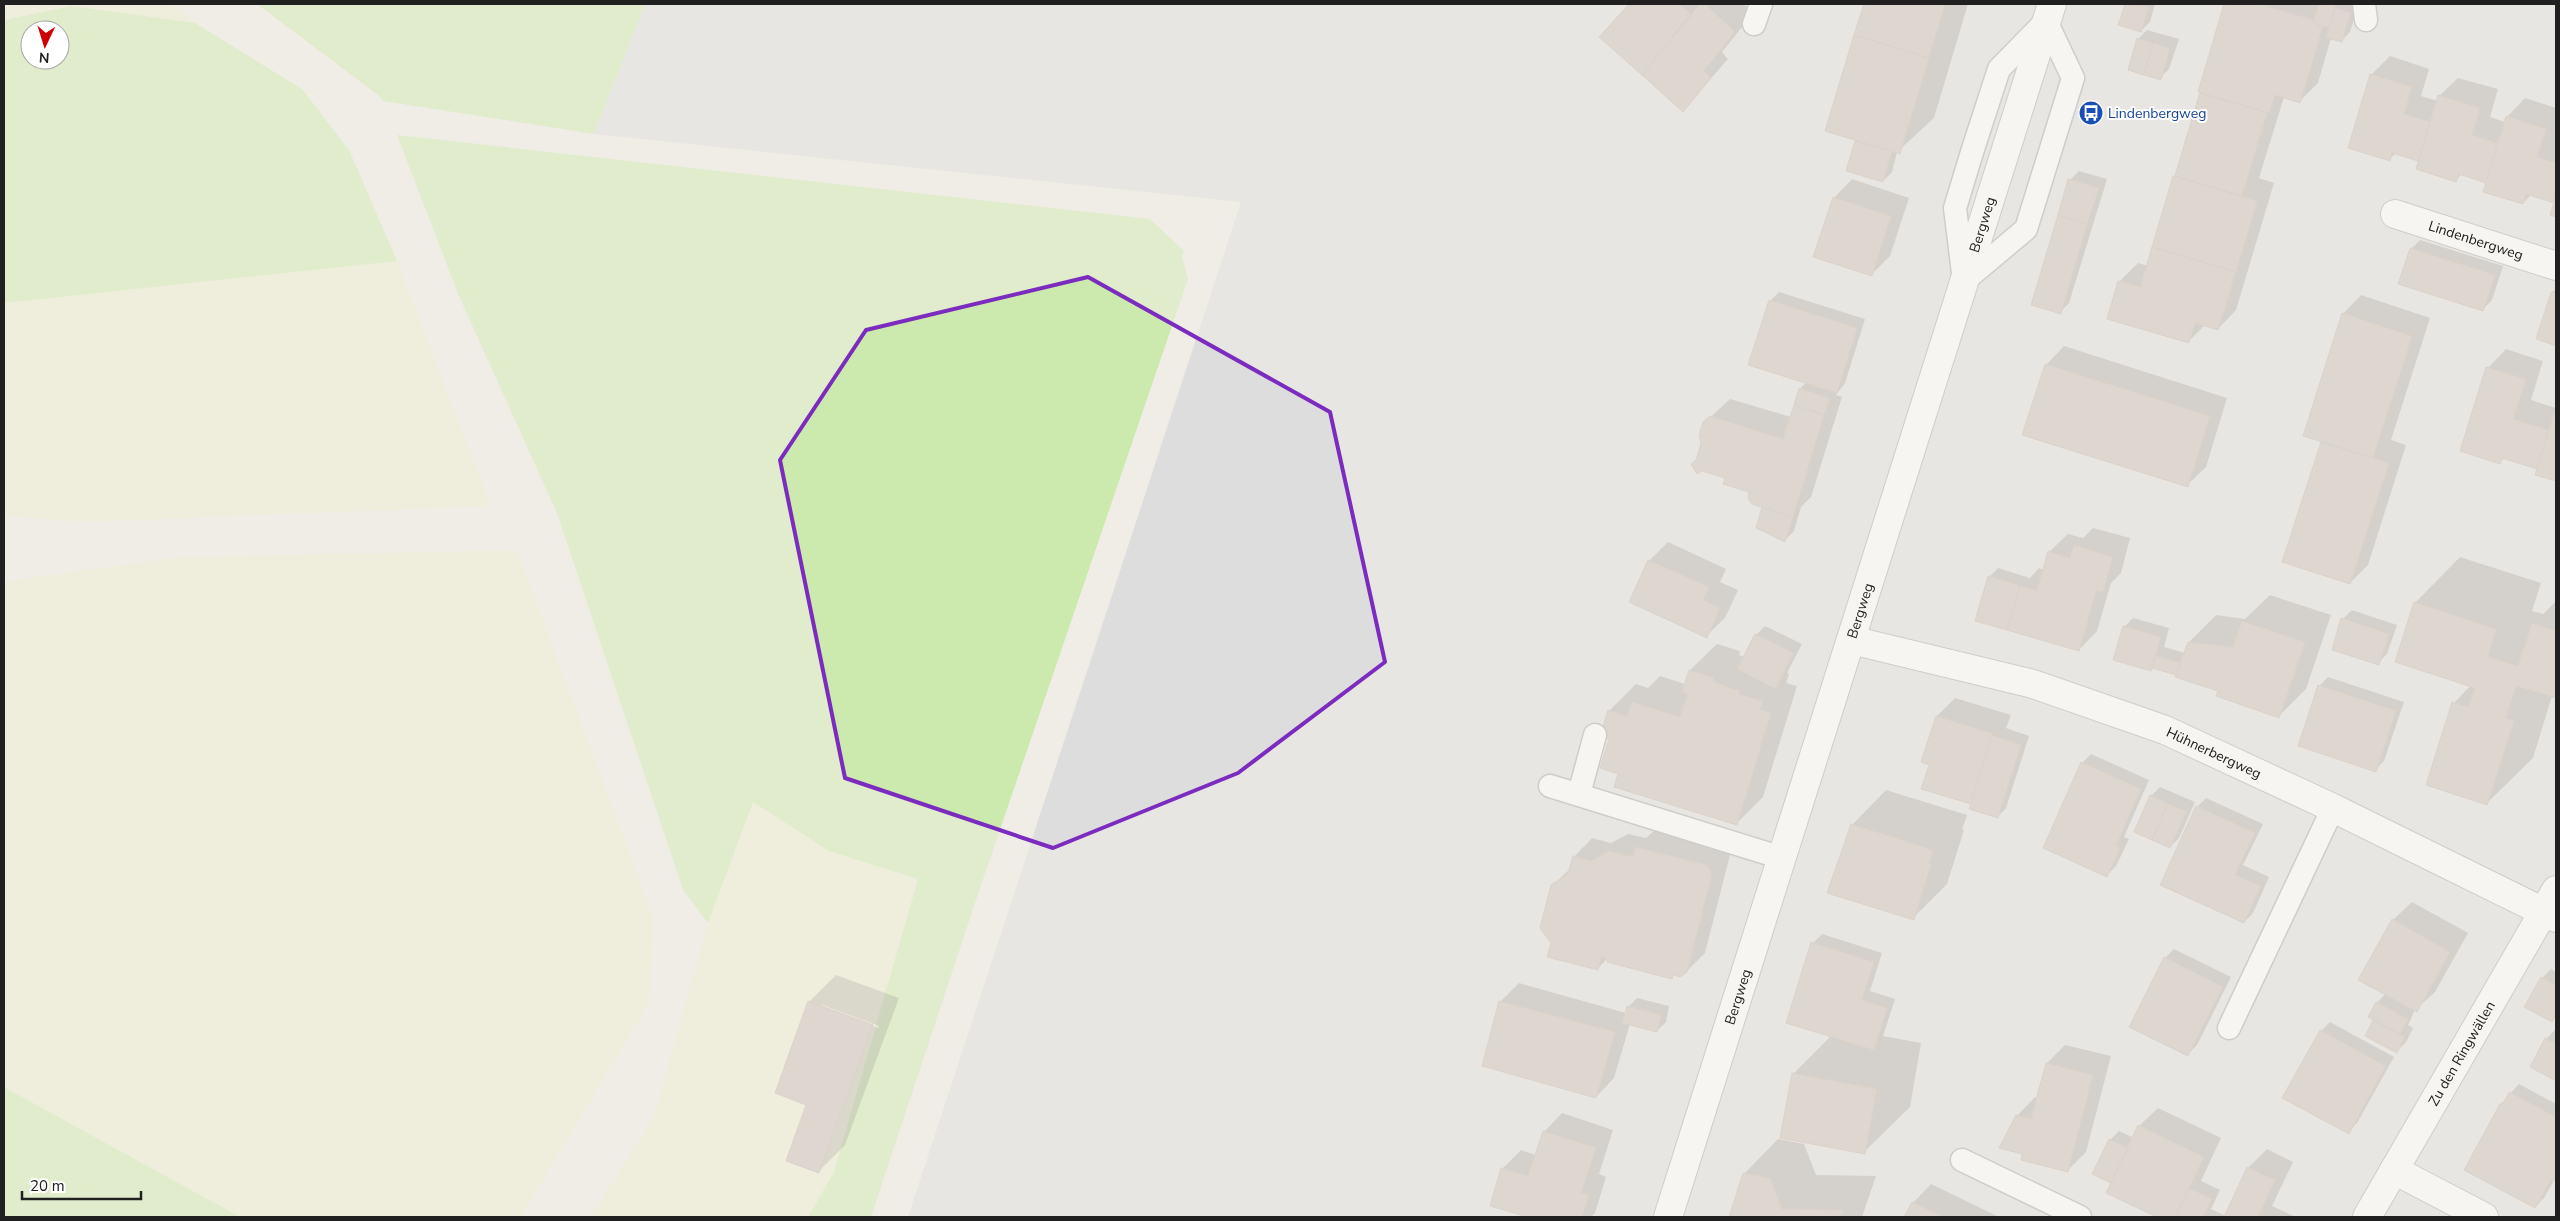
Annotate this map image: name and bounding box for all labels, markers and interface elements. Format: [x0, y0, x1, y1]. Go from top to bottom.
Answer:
north arrow [20, 20, 70, 70]
text: N [38, 48, 50, 67]
bus stop icon: Lindenbergweg [2078, 100, 2104, 126]
place label: Lindenbergweg [2108, 104, 2206, 123]
street label: Bergweg [1964, 194, 2000, 255]
street label: Lindenbergweg [2426, 216, 2526, 264]
street label: Bergweg [1842, 580, 1878, 641]
street label: Hühnerbergweg [2163, 722, 2265, 783]
street label: Bergweg [1720, 967, 1755, 1027]
street label: Zu den Ringwällen [2424, 997, 2499, 1109]
scale bar [22, 1168, 141, 1200]
text: 20 m [30, 1176, 65, 1196]

